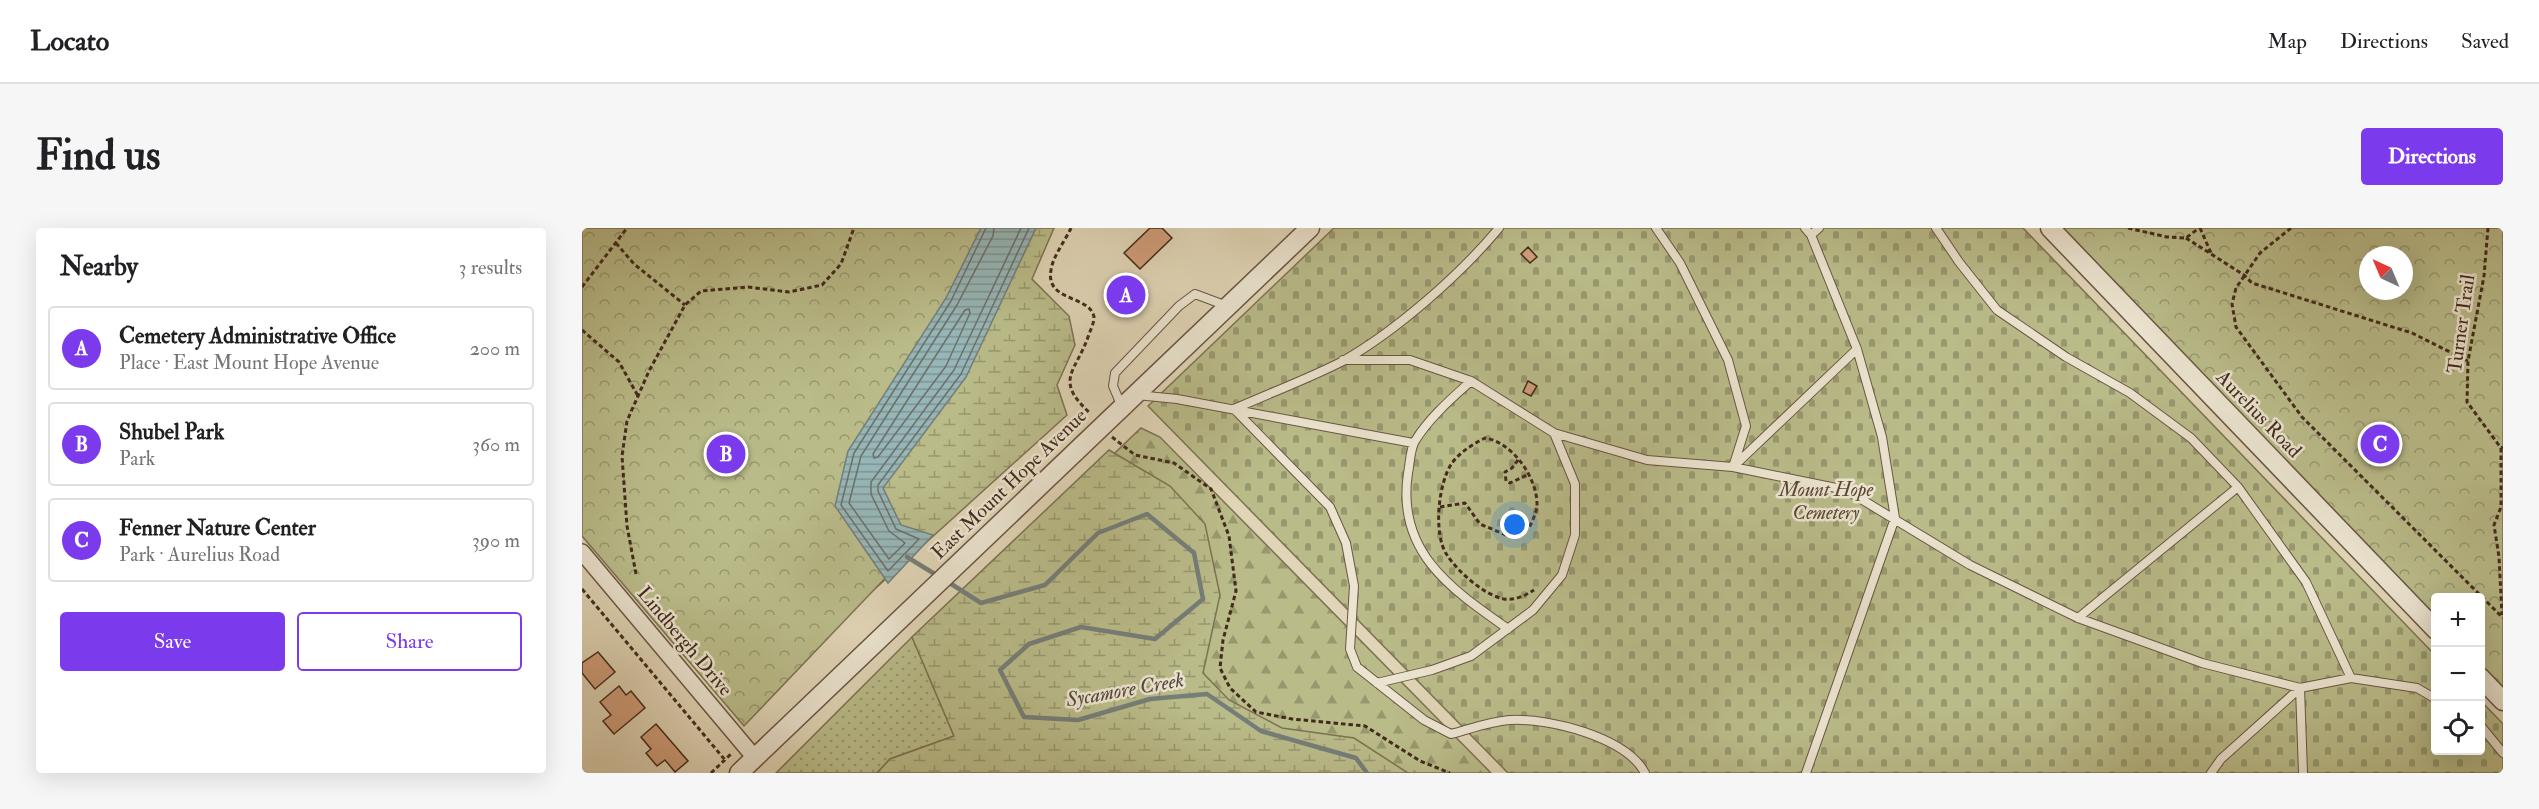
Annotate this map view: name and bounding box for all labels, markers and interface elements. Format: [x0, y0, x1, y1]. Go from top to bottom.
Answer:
text: Locato [30, 24, 109, 59]
text: Map [2267, 28, 2307, 55]
text: Directions [2340, 28, 2428, 55]
text: Saved [2461, 28, 2509, 55]
button: Directions [2361, 128, 2503, 185]
text: Find us [36, 130, 160, 182]
north arrow [2359, 246, 2413, 300]
text: Nearby [60, 251, 138, 283]
text: 3 results [459, 255, 522, 280]
pin: A [1106, 272, 1146, 318]
street label: Turner Trail [2442, 273, 2480, 375]
text: Cemetery Administrative Office [119, 322, 396, 350]
text: A [75, 336, 88, 361]
text: 200 m [470, 336, 520, 361]
text: Place · East Mount Hope Avenue [119, 350, 379, 375]
street label: Aurelius Road [2210, 364, 2307, 463]
street label: East Mount Hope Avenue [926, 403, 1093, 565]
text: Shubel Park [119, 418, 224, 446]
pin: C [2360, 422, 2400, 466]
text: B [75, 432, 88, 457]
text: 360 m [472, 432, 520, 457]
pin: B [706, 432, 746, 476]
text: Park [119, 446, 155, 471]
park label: Mount Hope Cemetery [1778, 477, 1873, 525]
your location [1500, 510, 1529, 539]
text: Fenner Nature Center [119, 514, 316, 542]
text: C [74, 528, 89, 553]
text: 390 m [472, 528, 520, 553]
text: Park · Aurelius Road [119, 542, 280, 567]
street label: Lindbergh Drive [632, 581, 738, 701]
map controls [2431, 593, 2485, 755]
button: + [2431, 593, 2485, 647]
button: Save [60, 612, 285, 671]
button: Share [297, 612, 522, 671]
button: − [2431, 647, 2485, 701]
water label: Sycamore Creek [1063, 666, 1186, 714]
button: locate [2431, 701, 2485, 755]

